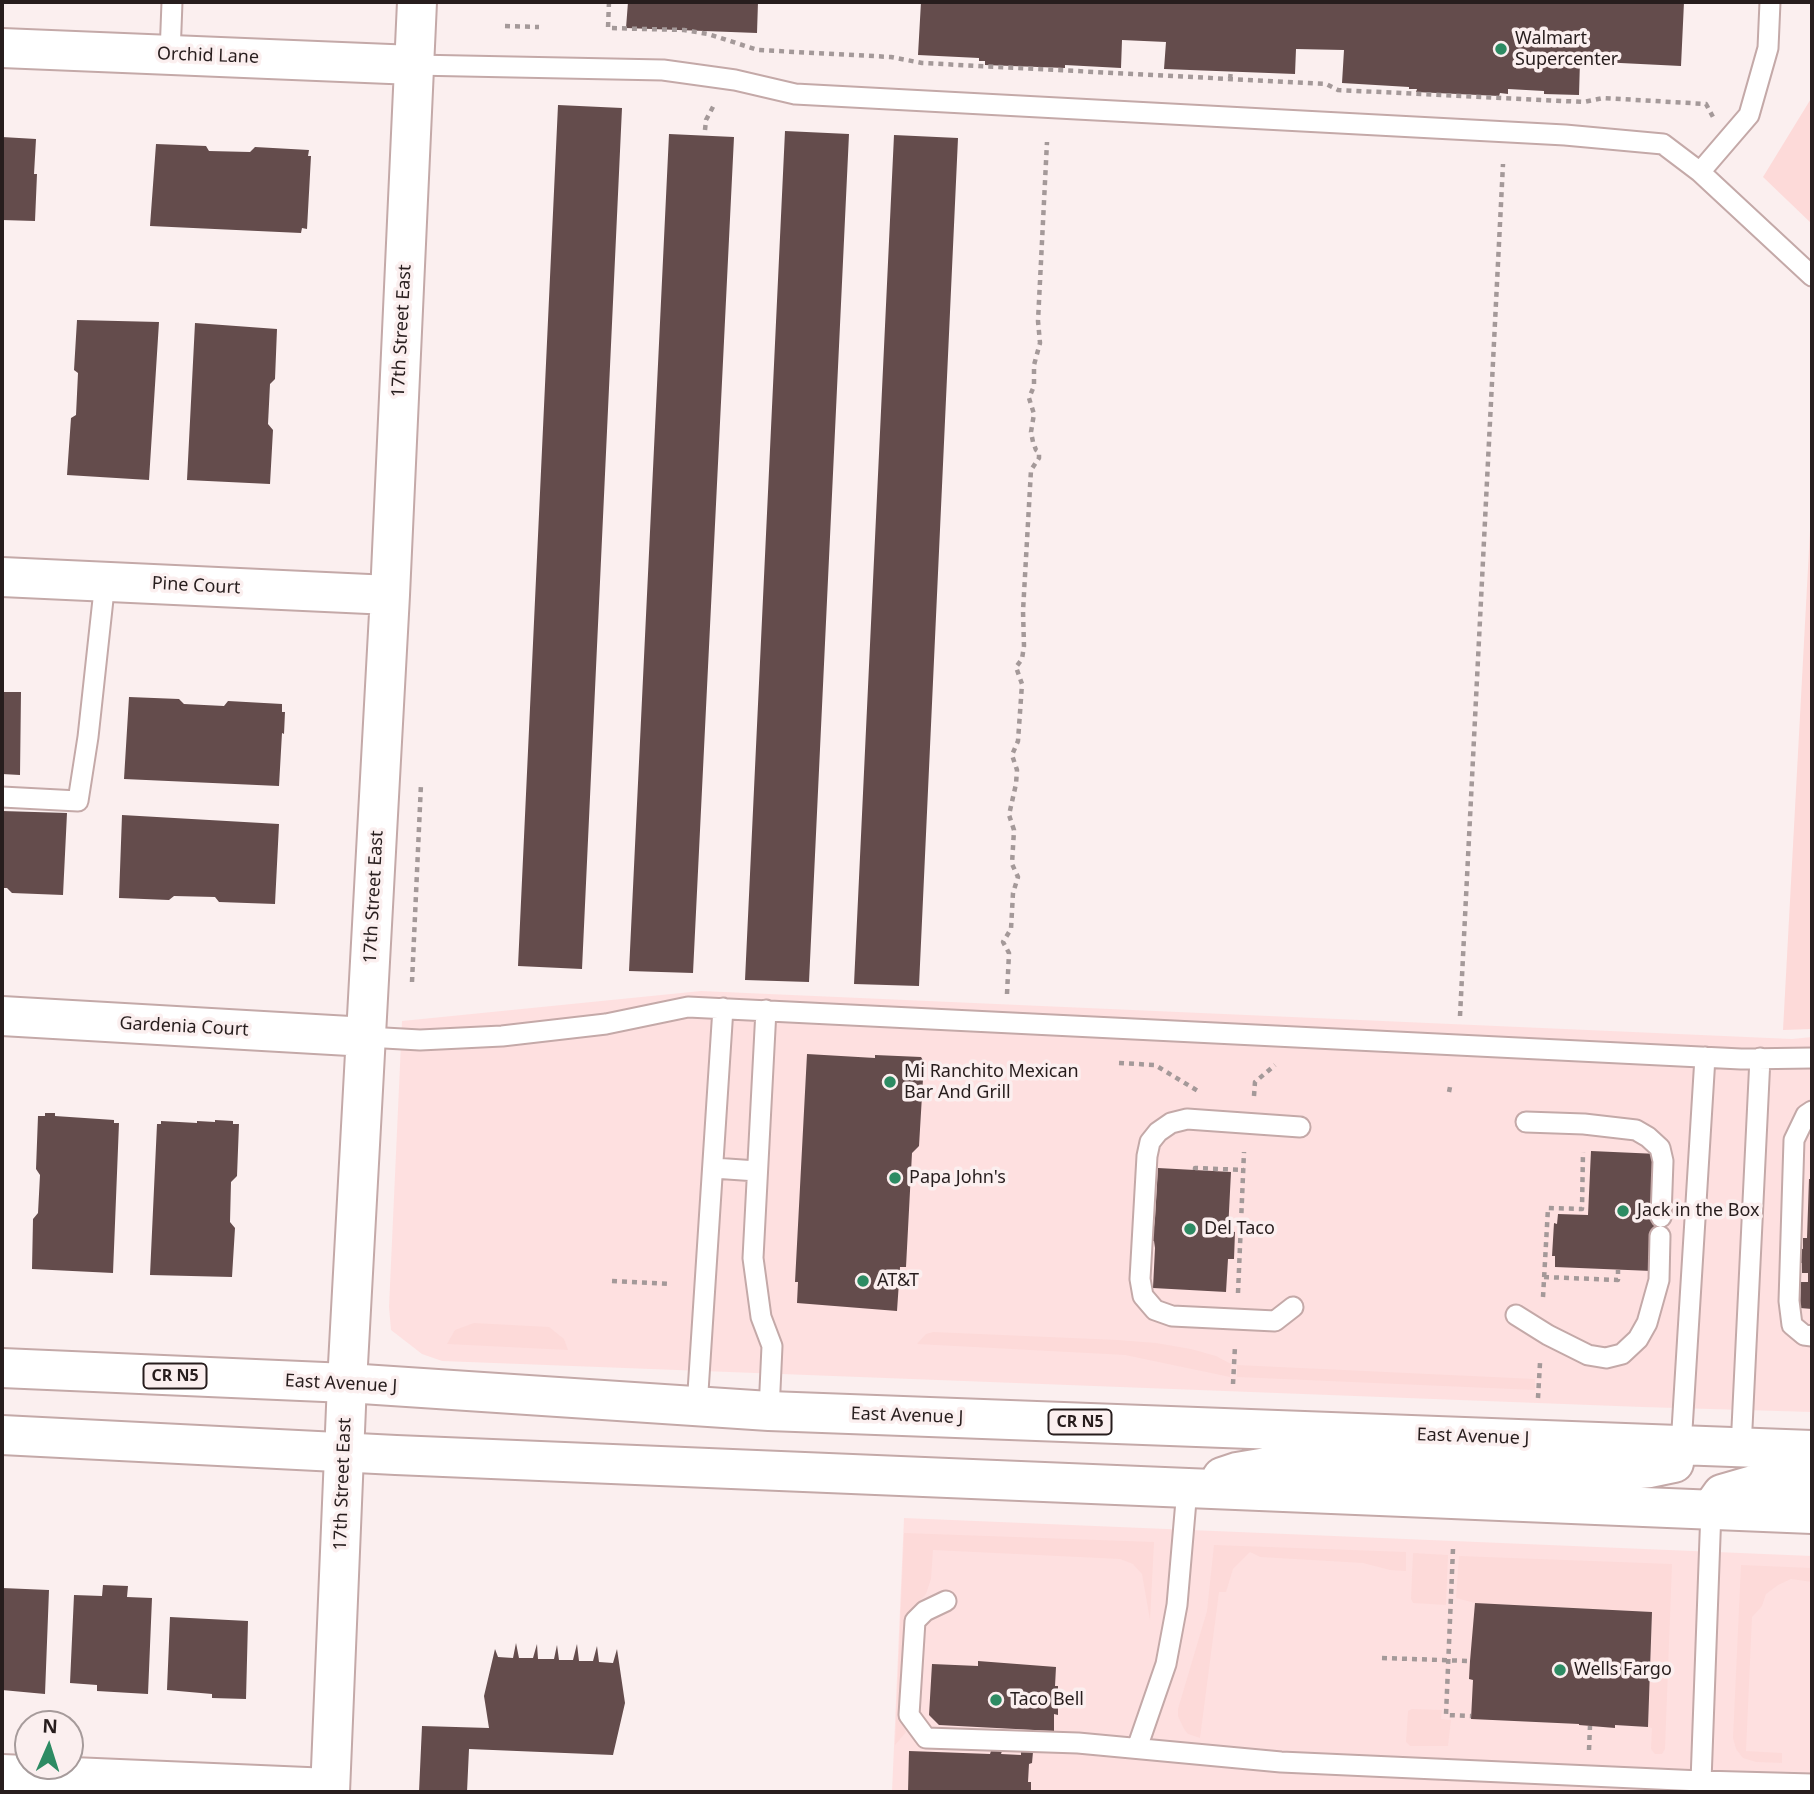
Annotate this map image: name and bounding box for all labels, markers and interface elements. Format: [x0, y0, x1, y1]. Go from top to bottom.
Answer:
place label: Walmart Supercenter [1515, 28, 1618, 70]
marker: Walmart Supercenter [1493, 41, 1509, 57]
street label: Orchid Lane [157, 43, 259, 69]
street label: 17th Street East [388, 264, 416, 398]
street label: Pine Court [151, 573, 241, 599]
street label: 17th Street East [360, 830, 388, 964]
street label: Gardenia Court [119, 1013, 249, 1041]
place label: Mi Ranchito Mexican Bar And Grill [904, 1061, 1079, 1104]
marker: Mi Ranchito Mexican Bar And Grill [882, 1074, 898, 1090]
place label: Papa John's [909, 1167, 1006, 1189]
marker: Papa John's [887, 1170, 903, 1186]
place label: Jack in the Box [1637, 1200, 1760, 1222]
marker: Jack in the Box [1615, 1203, 1631, 1219]
place label: Del Taco [1204, 1218, 1275, 1240]
marker: Del Taco [1182, 1221, 1198, 1237]
place label: AT&T [877, 1270, 919, 1292]
marker: AT&T [855, 1273, 871, 1289]
road number: CR N5 [144, 1364, 206, 1388]
street label: East Avenue J [284, 1370, 398, 1398]
street label: East Avenue J [850, 1403, 964, 1429]
road number: CR N5 [1048, 1410, 1112, 1434]
street label: 17th Street East [330, 1417, 356, 1551]
street label: East Avenue J [1416, 1424, 1530, 1450]
place label: Wells Fargo [1574, 1659, 1672, 1681]
marker: Wells Fargo [1552, 1662, 1568, 1678]
place label: Taco Bell [1010, 1689, 1084, 1711]
marker: Taco Bell [988, 1692, 1004, 1708]
north arrow [14, 1710, 84, 1780]
text: N [42, 1713, 58, 1739]

